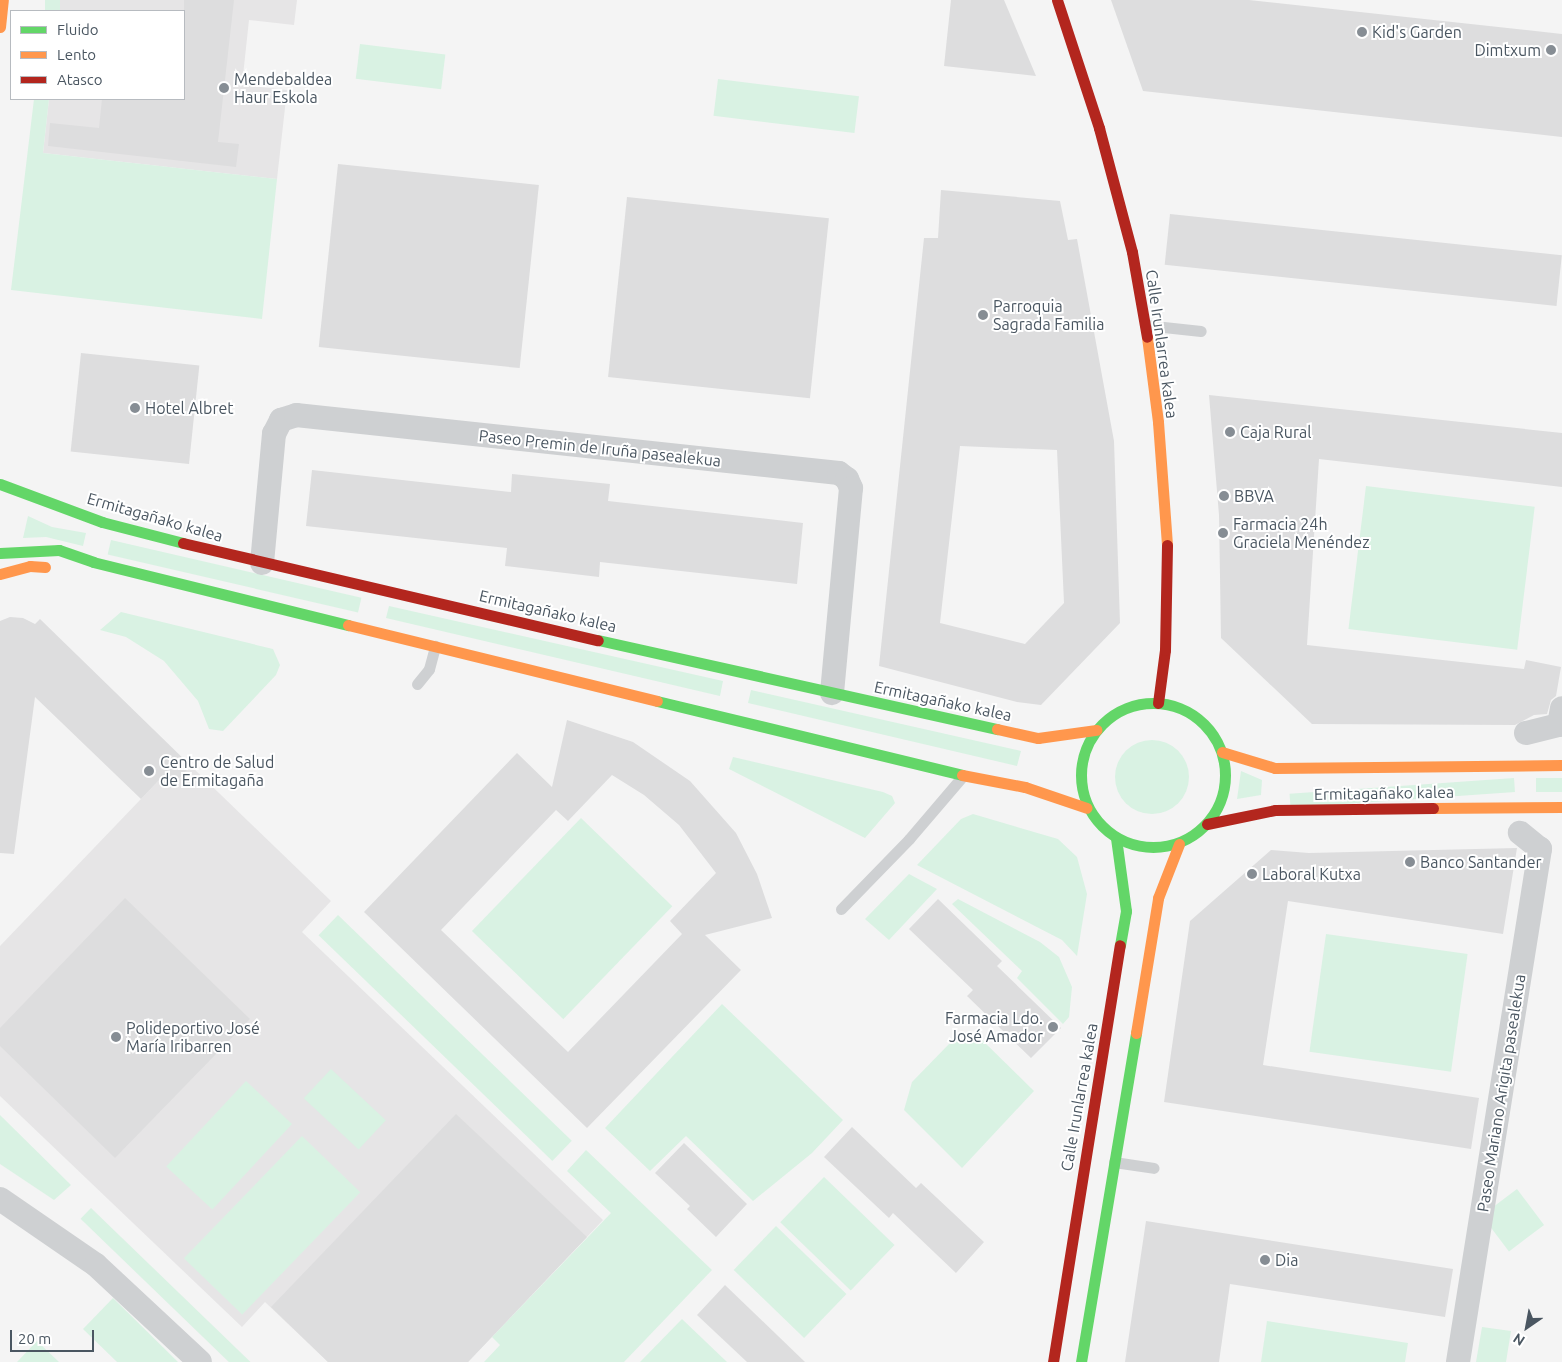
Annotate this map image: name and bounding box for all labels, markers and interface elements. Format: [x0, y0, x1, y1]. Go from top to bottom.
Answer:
legend [10, 10, 185, 100]
text: Fluido [57, 21, 99, 38]
place label: Kid's Garden [1372, 22, 1462, 42]
marker: Kid's Garden [1356, 26, 1368, 38]
place label: Dimtxum [1474, 40, 1541, 60]
marker: Dimtxum [1545, 44, 1557, 56]
text: Lento [57, 46, 96, 63]
place label: Mendebaldea Haur Eskola [234, 69, 332, 107]
text: Atasco [57, 71, 103, 88]
marker: Mendebaldea Haur Eskola [218, 82, 230, 94]
street label: Calle Irunlarrea kalea [1142, 268, 1182, 420]
place label: Parroquia Sagrada Familia [993, 296, 1104, 334]
marker: Parroquia Sagrada Familia [977, 309, 989, 321]
place label: Hotel Albret [145, 398, 234, 418]
marker: Hotel Albret [129, 402, 141, 414]
place label: Caja Rural [1240, 422, 1311, 442]
street label: Paseo Premin de Iruña pasealekua [478, 426, 722, 470]
marker: Caja Rural [1224, 426, 1236, 438]
place label: BBVA [1234, 486, 1274, 506]
street label: Ermitagañako kalea [85, 488, 225, 546]
marker: BBVA [1218, 490, 1230, 502]
place label: Farmacia 24h Graciela Menéndez [1233, 514, 1370, 552]
marker: Farmacia 24h Graciela Menéndez [1217, 527, 1229, 539]
street label: Ermitagañako kalea [477, 586, 619, 636]
street label: Ermitagañako kalea [872, 677, 1014, 725]
place label: Centro de Salud de Ermitagaña [160, 752, 274, 790]
marker: Centro de Salud de Ermitagaña [142, 764, 156, 778]
street label: Ermitagañako kalea [1314, 782, 1454, 804]
place label: Banco Santander [1420, 852, 1542, 872]
marker: Banco Santander [1404, 856, 1416, 868]
place label: Laboral Kutxa [1262, 864, 1361, 884]
marker: Laboral Kutxa [1246, 868, 1258, 880]
street label: Paseo Mariano Arigita pasealekua [1473, 973, 1529, 1213]
place label: Farmacia Ldo. José Amador [945, 1008, 1043, 1046]
place label: Polideportivo José María Iribarren [126, 1018, 260, 1056]
marker: Farmacia Ldo. José Amador [1047, 1021, 1059, 1033]
street label: Calle Irunlarrea kalea [1057, 1021, 1101, 1173]
marker: Polideportivo José María Iribarren [110, 1031, 122, 1043]
place label: Dia [1275, 1250, 1298, 1270]
marker: Dia [1259, 1254, 1271, 1266]
north arrow [1502, 1302, 1552, 1352]
scale bar [12, 1320, 96, 1352]
text: 20 m [18, 1330, 51, 1347]
text: N [1510, 1330, 1528, 1349]

